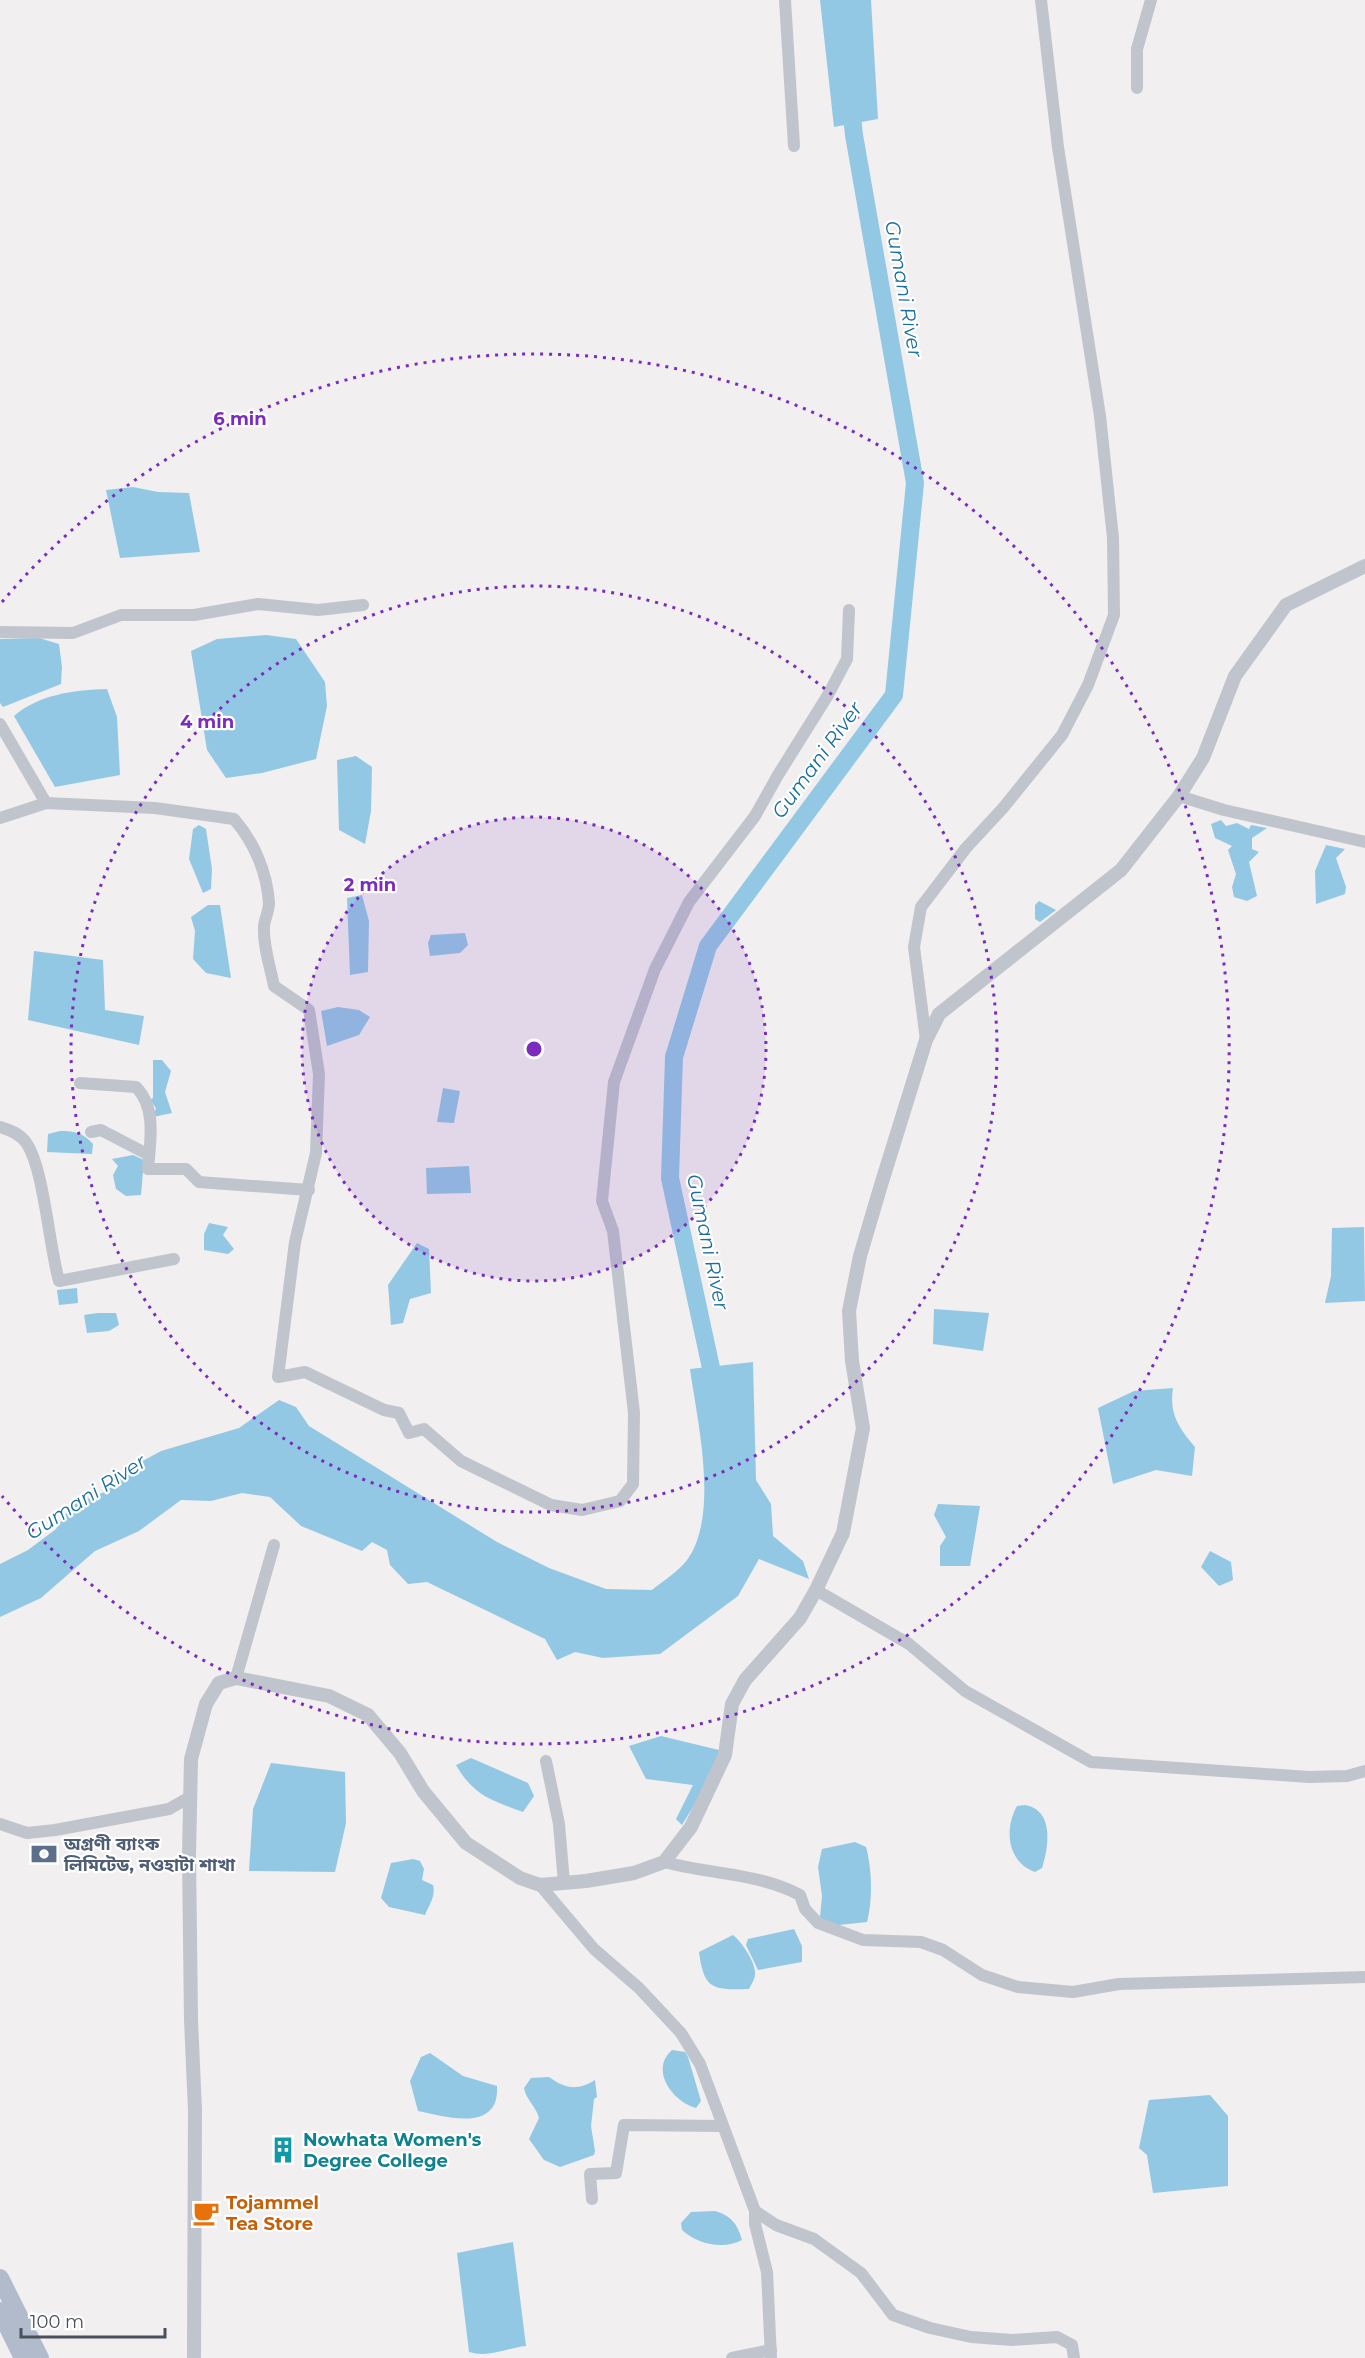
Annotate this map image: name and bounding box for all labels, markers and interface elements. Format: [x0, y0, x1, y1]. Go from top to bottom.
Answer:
water label: Gumani River [880, 219, 928, 360]
text: 6 min [213, 408, 267, 430]
water label: Gumani River [767, 696, 868, 823]
text: 4 min [180, 711, 234, 733]
text: 2 min [344, 874, 396, 896]
centre of rings [524, 1039, 544, 1059]
water label: Gumani River [682, 1172, 734, 1313]
water label: Gumani River [21, 1449, 151, 1545]
place label: অগ্রণী ব্যাংক লিমিটেড, নওহাটা শাখা [63, 1833, 236, 1876]
bank icon: অগ্রণী ব্যাংক লিমিটেড, নওহাটা শাখা [29, 1839, 59, 1869]
place label: Nowhata Women's Degree College [303, 2129, 482, 2172]
building icon: Nowhata Women's Degree College [268, 2135, 298, 2165]
place label: Tojammel Tea Store [226, 2192, 319, 2235]
cafe icon: Tojammel Tea Store [191, 2198, 221, 2228]
scale bar [21, 2301, 165, 2339]
text: 100 m [30, 2311, 84, 2333]

